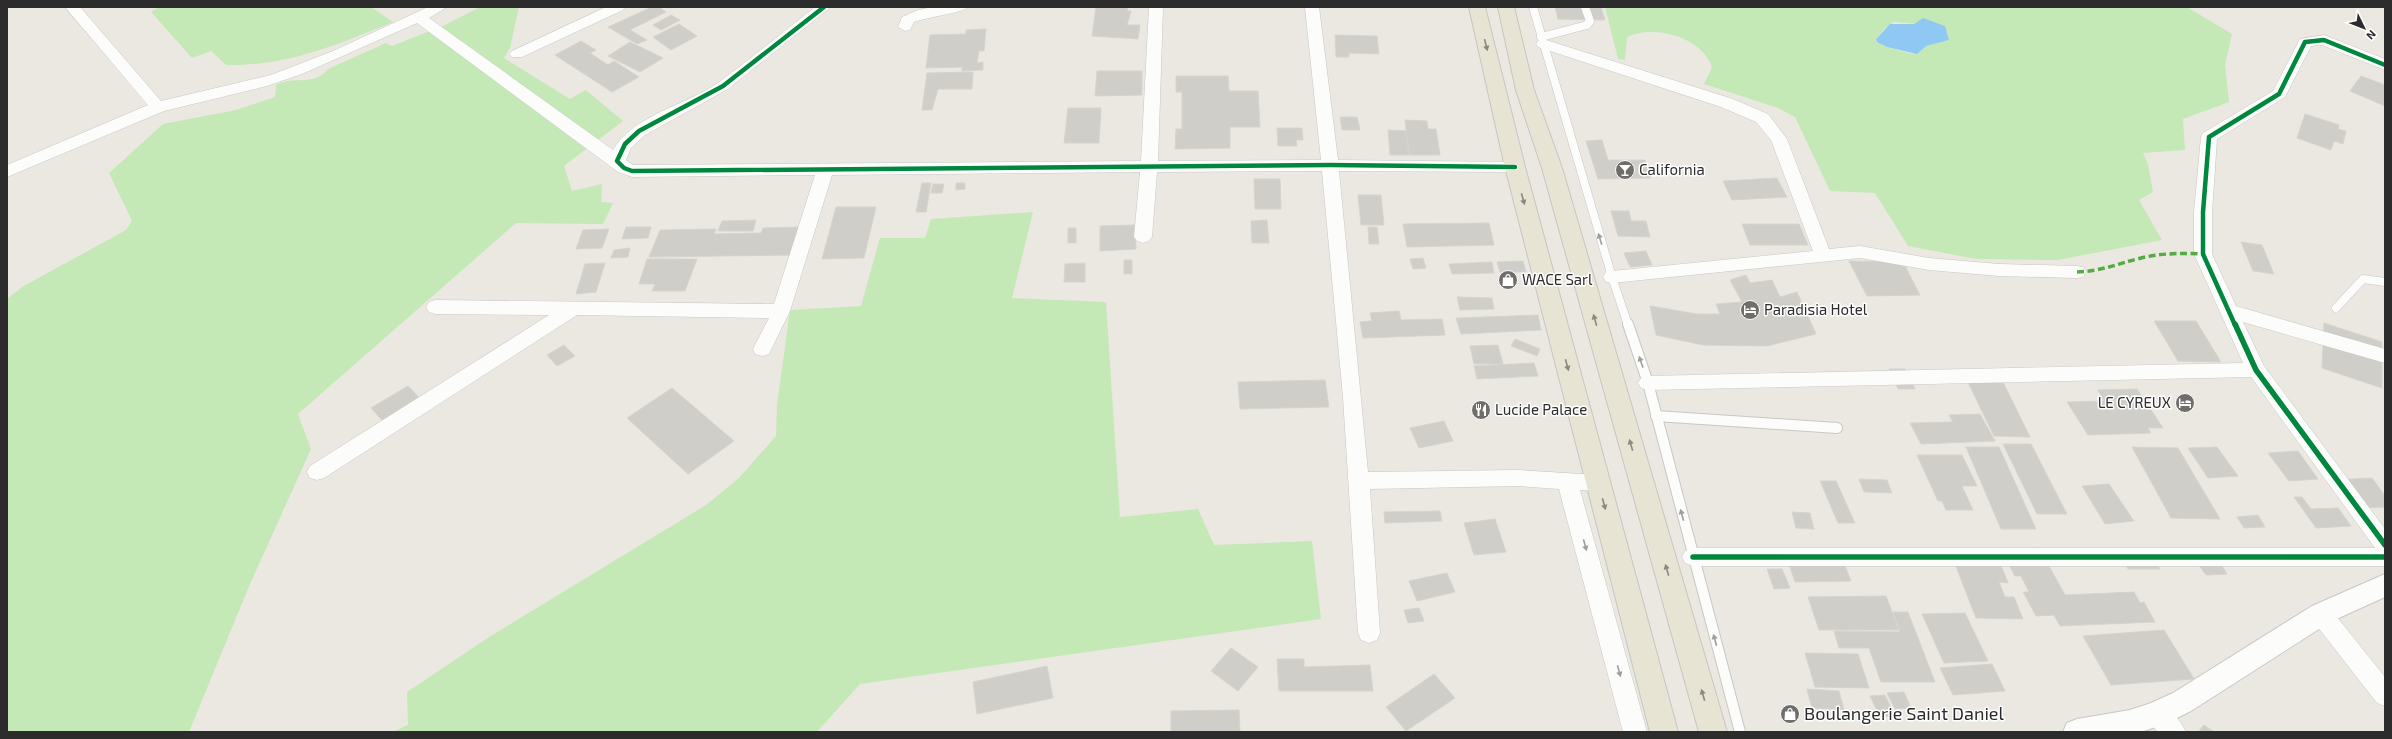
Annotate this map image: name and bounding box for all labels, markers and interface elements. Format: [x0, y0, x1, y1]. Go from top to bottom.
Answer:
north arrow [2344, 8, 2384, 48]
text: N [2364, 28, 2379, 43]
one-way arrow [1483, 39, 1489, 51]
bar icon: California [1614, 159, 1636, 181]
place label: California [1639, 160, 1705, 178]
one-way arrow [1520, 193, 1526, 205]
one-way arrow [1597, 232, 1603, 244]
shop icon: WACE Sarl [1497, 269, 1519, 291]
place label: WACE Sarl [1522, 270, 1593, 288]
hotel icon: Paradisia Hotel [1739, 299, 1761, 321]
place label: Paradisia Hotel [1764, 300, 1868, 318]
one-way arrow [1592, 313, 1598, 325]
one-way arrow [1637, 356, 1643, 368]
one-way arrow [1564, 359, 1570, 371]
hotel icon: LE CYREUX [2174, 392, 2196, 414]
place label: LE CYREUX [2098, 393, 2171, 411]
restaurant icon: Lucide Palace [1470, 399, 1492, 421]
place label: Lucide Palace [1495, 400, 1587, 418]
one-way arrow [1628, 438, 1634, 450]
one-way arrow [1601, 498, 1607, 510]
one-way arrow [1679, 508, 1685, 520]
one-way arrow [1582, 540, 1588, 552]
one-way arrow [1664, 563, 1670, 575]
one-way arrow [1712, 634, 1718, 646]
one-way arrow [1616, 665, 1622, 677]
one-way arrow [1699, 688, 1705, 701]
place label: Boulangerie Saint Daniel [1804, 702, 2005, 724]
shop icon: Boulangerie Saint Daniel [1779, 703, 1801, 725]

